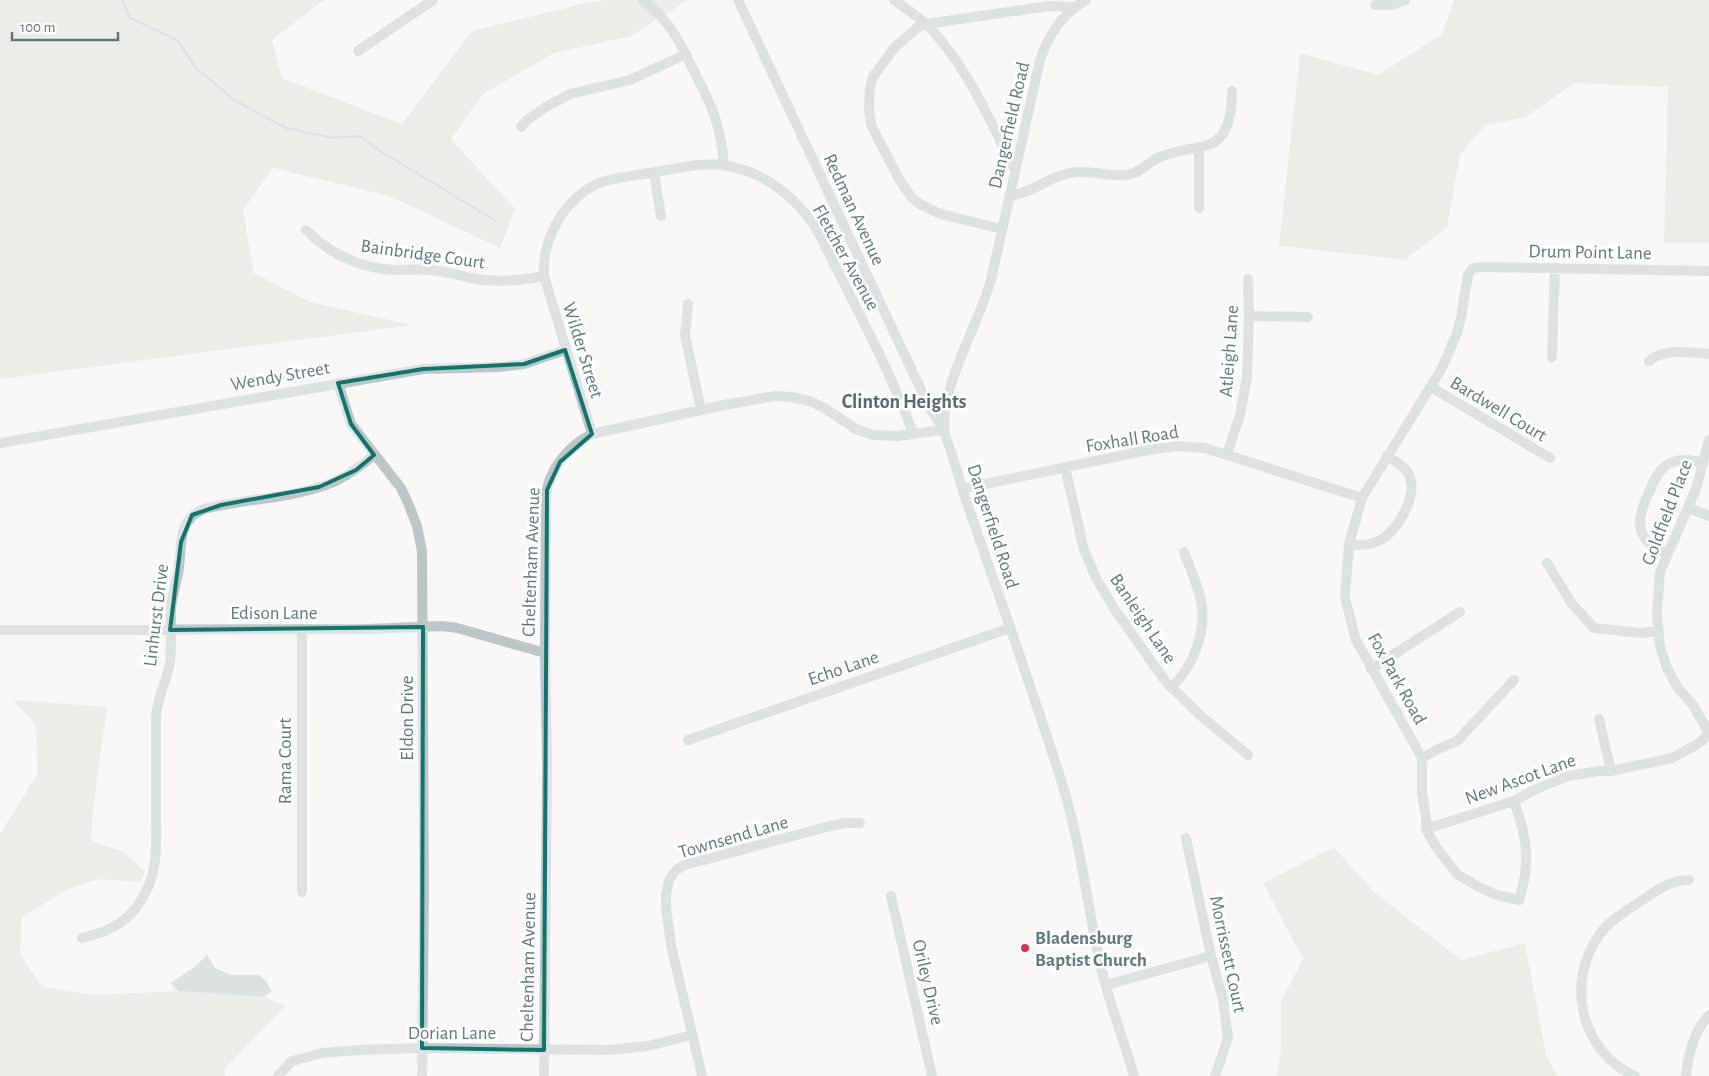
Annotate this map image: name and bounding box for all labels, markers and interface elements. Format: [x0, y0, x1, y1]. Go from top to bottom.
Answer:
scale bar [12, 10, 119, 42]
text: 100 m [20, 20, 55, 35]
street label: Dangerfield Road [986, 60, 1033, 191]
street label: Redman Avenue [820, 151, 888, 268]
street label: Fletcher Avenue [809, 201, 883, 314]
street label: Bainbridge Court [359, 236, 486, 273]
street label: Drum Point Lane [1528, 242, 1652, 263]
street label: Wilder Street [559, 300, 606, 400]
street label: Atleigh Lane [1217, 305, 1242, 398]
street label: Wendy Street [229, 358, 331, 395]
street label: Bardwell Court [1447, 373, 1550, 446]
district label: Clinton Heights [842, 392, 967, 412]
street label: Foxhall Road [1084, 423, 1180, 456]
street label: Goldfield Place [1639, 457, 1696, 568]
street label: Dangerfield Road [964, 462, 1022, 591]
street label: Cheltenham Avenue [519, 487, 544, 637]
street label: Linhurst Drive [141, 563, 172, 668]
street label: Banleigh Lane [1106, 570, 1180, 667]
street label: Edison Lane [230, 604, 318, 623]
street label: Fox Park Road [1364, 630, 1430, 728]
street label: Echo Lane [806, 647, 881, 689]
street label: Eldon Drive [398, 675, 417, 761]
street label: Rama Court [276, 718, 295, 804]
street label: New Ascot Lane [1463, 751, 1578, 808]
street label: Townsend Lane [676, 813, 791, 862]
street label: Cheltenham Avenue [518, 892, 539, 1042]
street label: Morrissett Court [1206, 894, 1249, 1015]
place label: Bladensburg Baptist Church [1035, 929, 1147, 970]
street label: Oriley Drive [908, 938, 947, 1027]
marker: Bladensburg Baptist Church [1019, 942, 1031, 954]
street label: Dorian Lane [408, 1024, 496, 1043]

